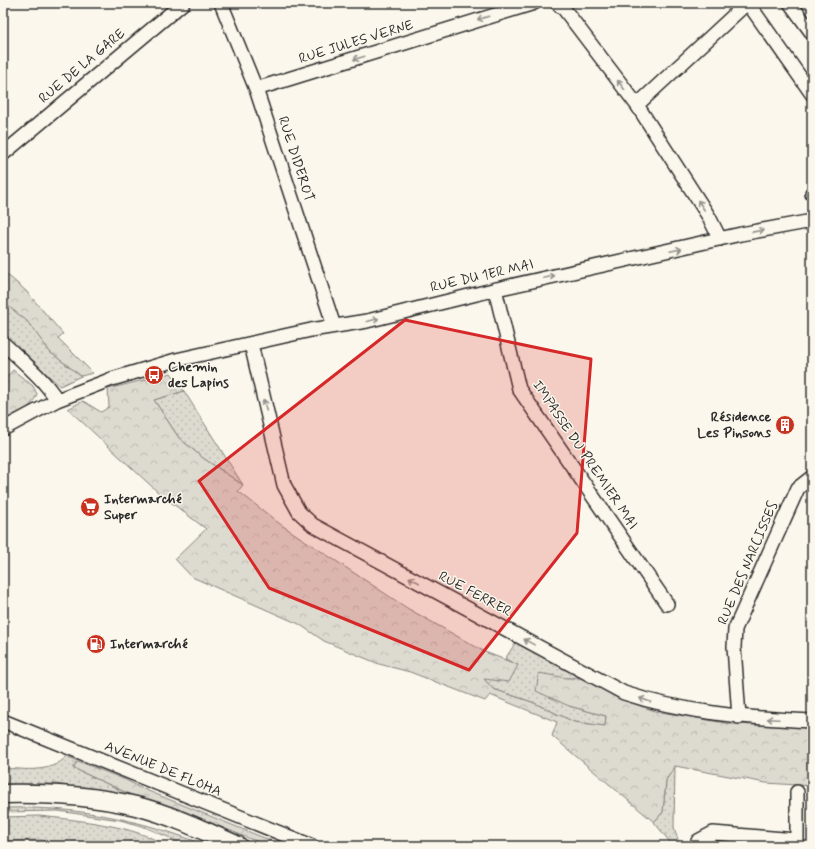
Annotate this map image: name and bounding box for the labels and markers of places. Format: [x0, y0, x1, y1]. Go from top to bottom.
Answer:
place label: Chemin des Lapins [168, 358, 229, 392]
bus stop icon: Chemin des Lapins [143, 364, 165, 386]
place label: Résidence Les Pinsons [697, 408, 772, 442]
building icon: Résidence Les Pinsons [774, 414, 796, 436]
place label: Intermarché Super [104, 490, 183, 524]
supermarket icon: Intermarché Super [79, 496, 101, 518]
fuel station icon: Intermarché [85, 633, 107, 655]
place label: Intermarché [110, 635, 189, 653]

